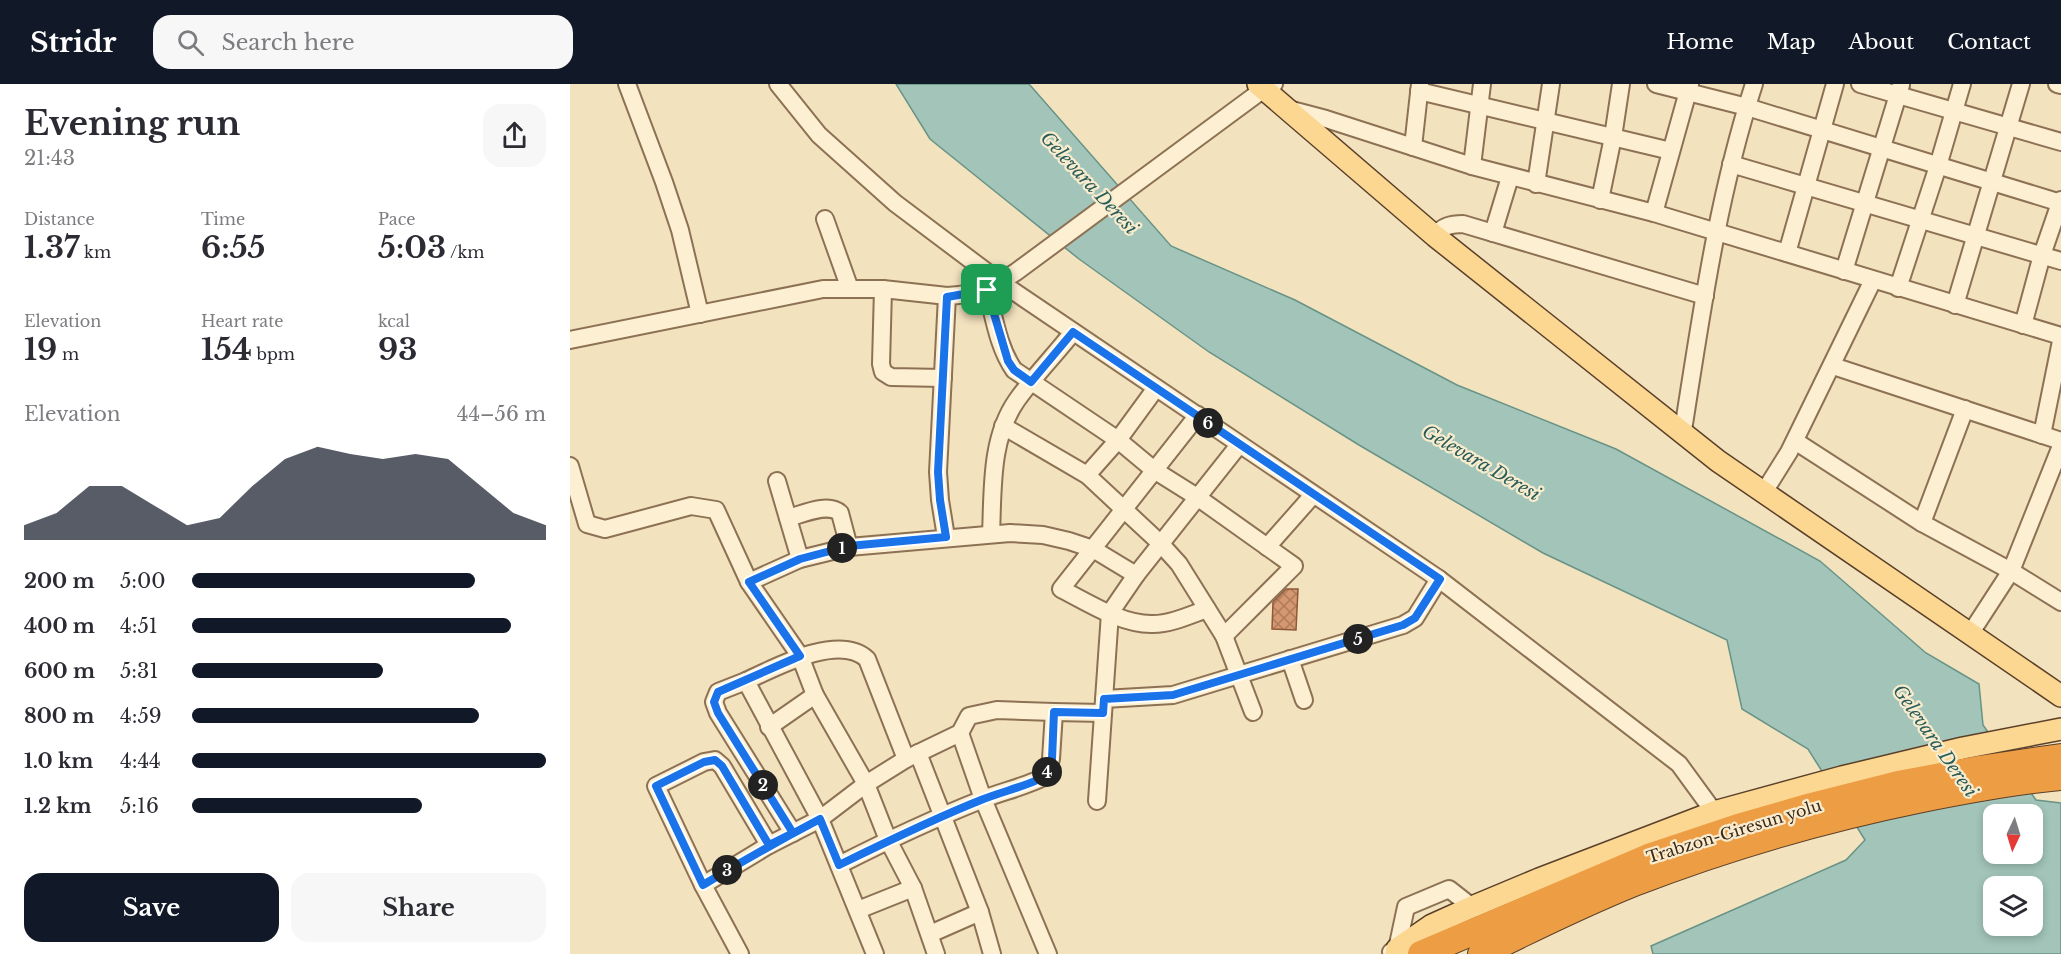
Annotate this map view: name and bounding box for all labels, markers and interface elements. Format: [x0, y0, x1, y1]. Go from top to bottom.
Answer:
search box [153, 15, 573, 69]
text: Stridr [30, 25, 117, 60]
icon: search [174, 26, 207, 59]
text: Search here [222, 29, 355, 56]
text: Home [1667, 29, 1734, 55]
text: Map [1767, 29, 1815, 55]
text: About [1848, 29, 1914, 55]
text: Contact [1947, 29, 2031, 55]
text: Evening run [24, 103, 240, 144]
button: share [483, 104, 546, 167]
water label: Gelevara Deresi [1036, 127, 1143, 239]
text: 21:43 [24, 146, 75, 170]
text: Distance [24, 209, 95, 229]
text: Time [201, 209, 245, 229]
text: Pace [378, 209, 415, 229]
text: 1.37 [24, 229, 79, 266]
text: 6:55 [201, 229, 265, 266]
text: 5:03 [378, 229, 446, 266]
text: km [79, 242, 111, 262]
text: /km [446, 242, 484, 262]
pin [961, 264, 1012, 315]
icon: arrive [970, 273, 1003, 306]
text: Elevation [24, 311, 101, 331]
text: Heart rate [201, 311, 283, 331]
text: kcal [378, 311, 410, 331]
text: 19 [24, 331, 57, 368]
text: 154 [201, 331, 252, 368]
text: 93 [378, 331, 417, 368]
text: m [57, 344, 79, 364]
text: bpm [252, 344, 295, 364]
text: Elevation [24, 402, 121, 426]
text: 44–56 m [457, 402, 546, 426]
pin: 6 [1193, 408, 1223, 438]
text: 6 [1203, 413, 1213, 433]
water label: Gelevara Deresi [1418, 420, 1544, 506]
pin: 1 [827, 533, 857, 563]
text: 1 [839, 538, 845, 558]
text: 200 m [24, 569, 95, 593]
text: 5:00 [120, 569, 166, 593]
text: 400 m [24, 614, 95, 638]
text: 4:51 [120, 614, 158, 638]
pin: 5 [1343, 624, 1373, 654]
text: 5 [1353, 629, 1363, 649]
text: 600 m [24, 659, 95, 683]
text: 5:31 [120, 659, 158, 683]
water label: Gelevara Deresi [1888, 680, 1982, 802]
text: 800 m [24, 704, 94, 728]
text: 4:59 [120, 704, 162, 728]
text: 1.0 km [24, 749, 93, 773]
text: 4:44 [120, 749, 161, 773]
pin: 4 [1032, 757, 1062, 787]
text: 4 [1042, 762, 1052, 782]
pin: 2 [748, 770, 778, 800]
text: 2 [758, 775, 768, 795]
text: 1.2 km [24, 794, 92, 818]
text: 5:16 [120, 794, 159, 818]
street label: Trabzon-Giresun yolu [1644, 795, 1824, 867]
north arrow [1983, 804, 2043, 864]
map controls [1983, 804, 2043, 936]
pin: 3 [712, 855, 742, 885]
text: 3 [722, 860, 732, 880]
button: Save [24, 873, 279, 942]
button: Share [291, 873, 546, 942]
button: layers [1983, 876, 2043, 936]

